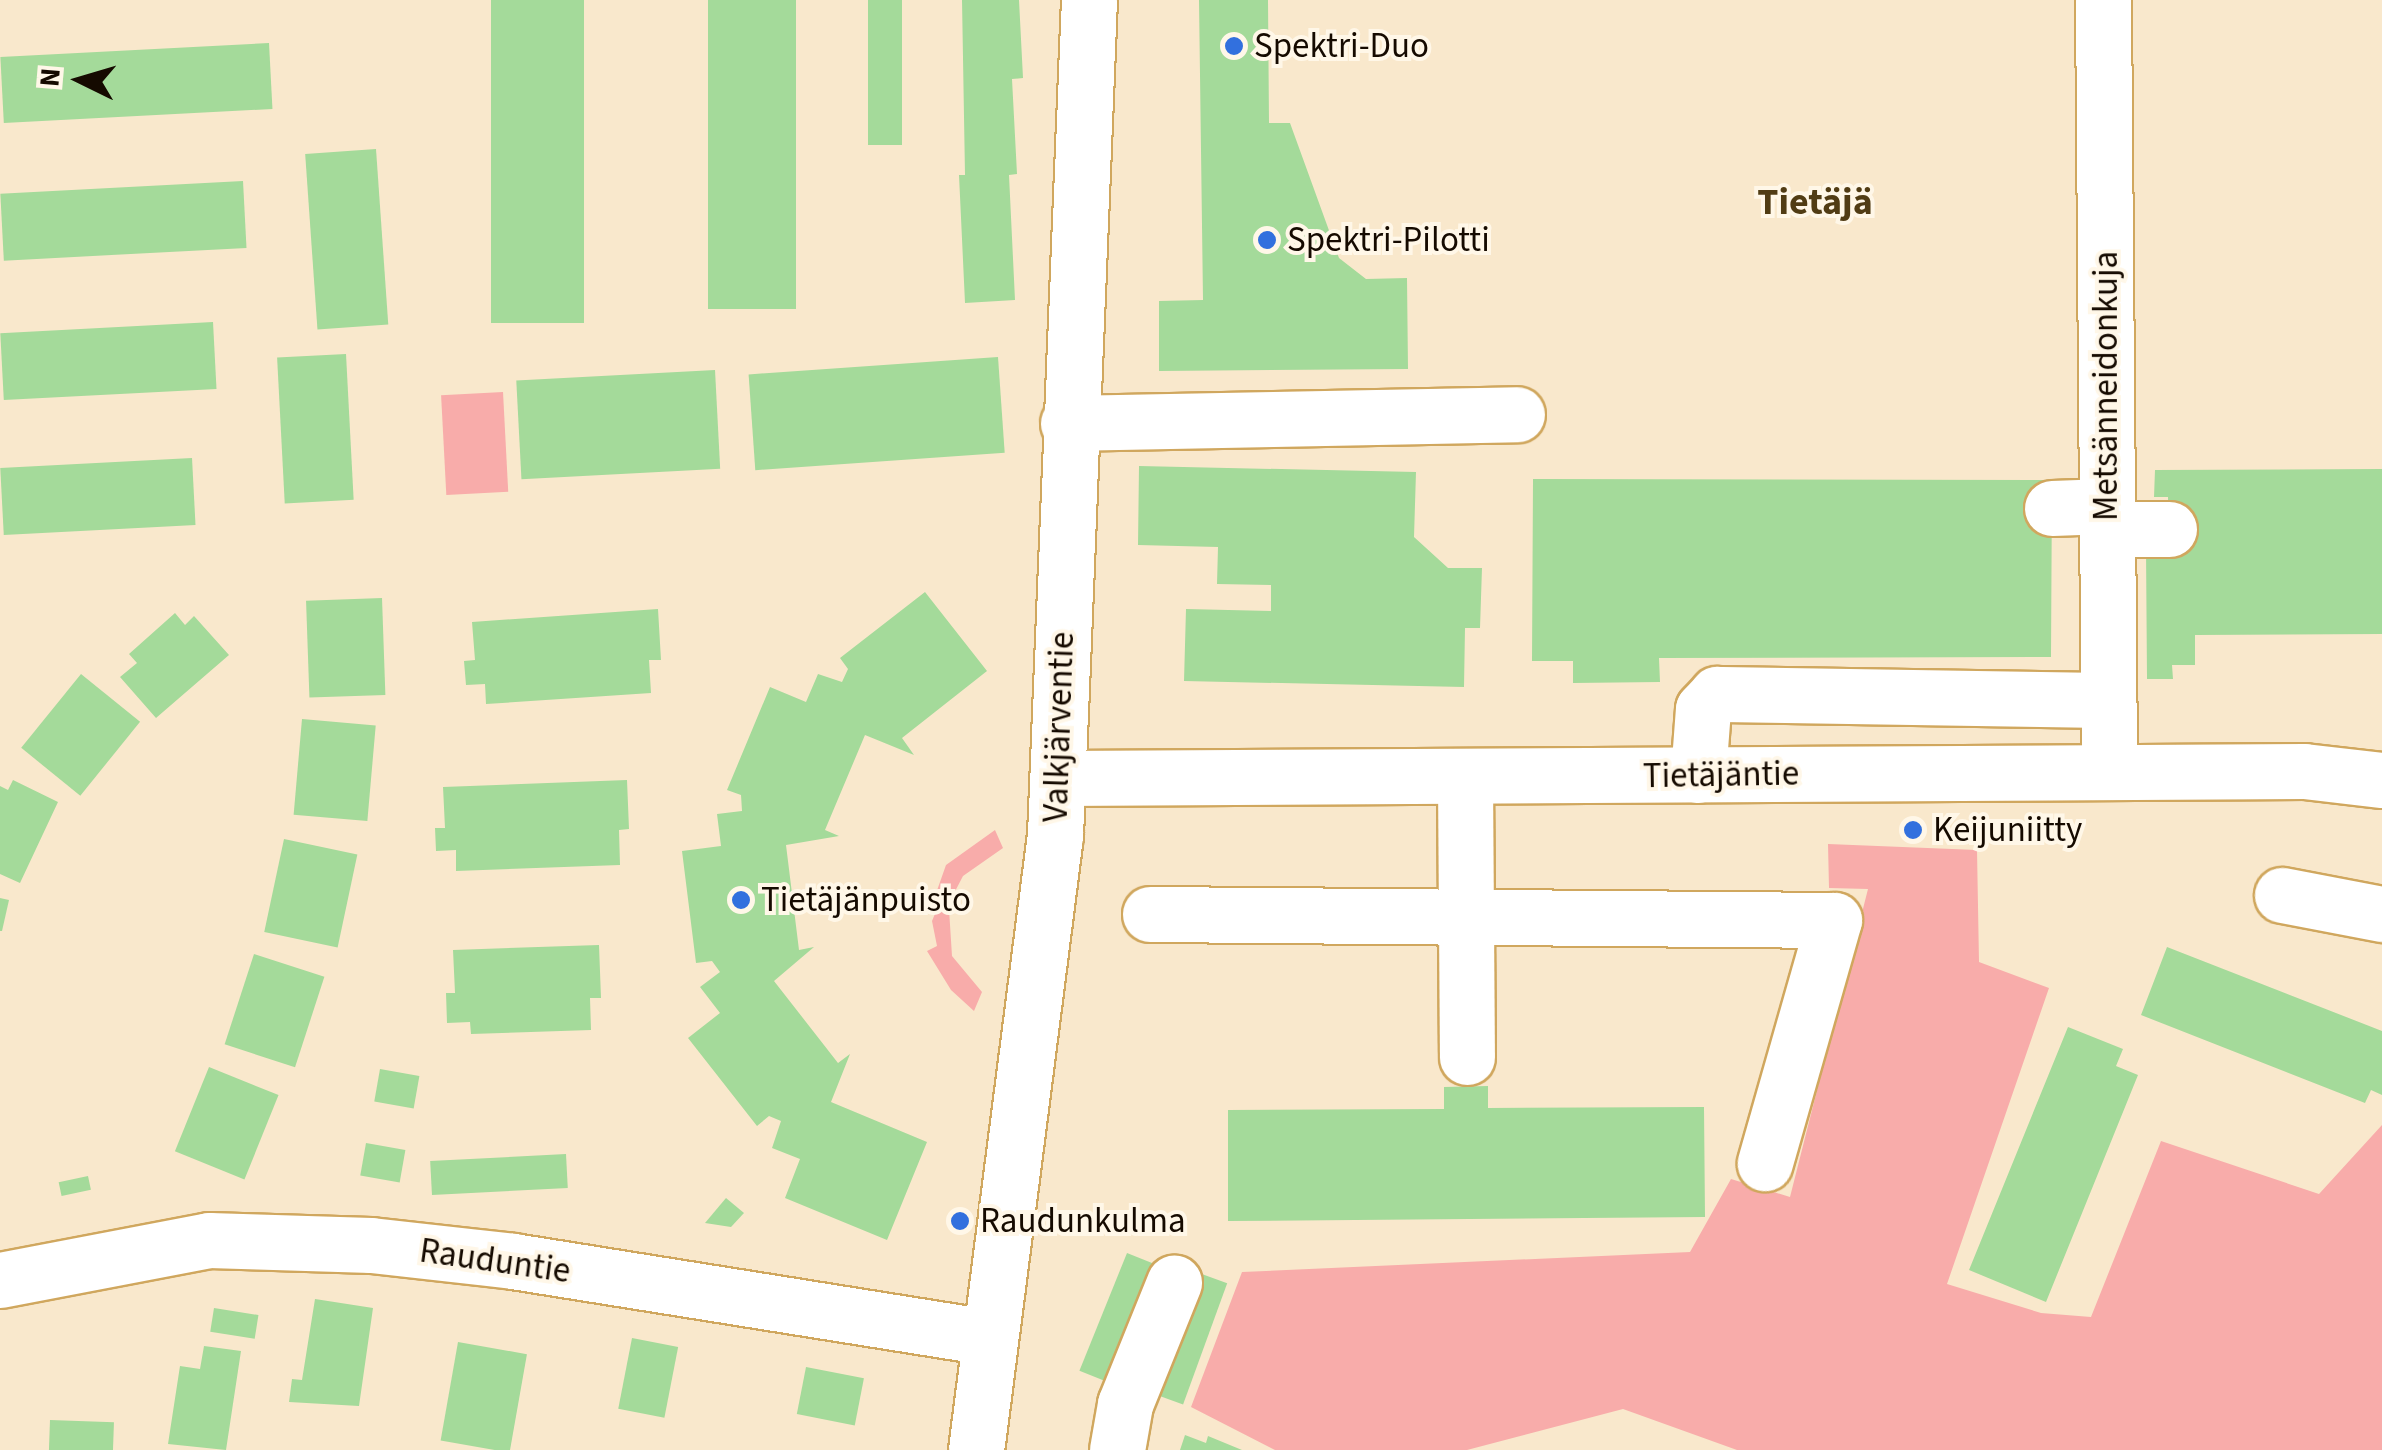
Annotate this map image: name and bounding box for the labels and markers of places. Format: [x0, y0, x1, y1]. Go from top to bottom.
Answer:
place label: Spektri-Duo [1254, 25, 1429, 67]
marker: Spektri-Duo [1223, 35, 1245, 57]
place label: Spektri-Pilotti [1287, 219, 1490, 261]
marker: Spektri-Pilotti [1256, 229, 1278, 251]
place label: Keijuniitty [1933, 809, 2082, 851]
marker: Keijuniitty [1902, 819, 1924, 841]
place label: Tietäjänpuisto [761, 879, 971, 921]
marker: Tietäjänpuisto [730, 889, 752, 911]
place label: Raudunkulma [980, 1200, 1186, 1242]
marker: Raudunkulma [949, 1210, 971, 1232]

